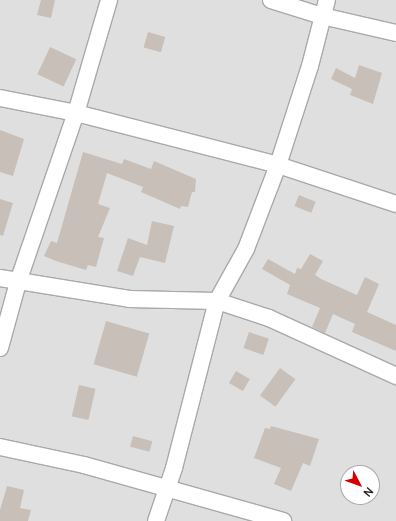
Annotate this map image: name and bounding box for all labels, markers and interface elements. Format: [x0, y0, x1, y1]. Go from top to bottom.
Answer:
north arrow [340, 465, 380, 505]
text: N [360, 485, 377, 500]

